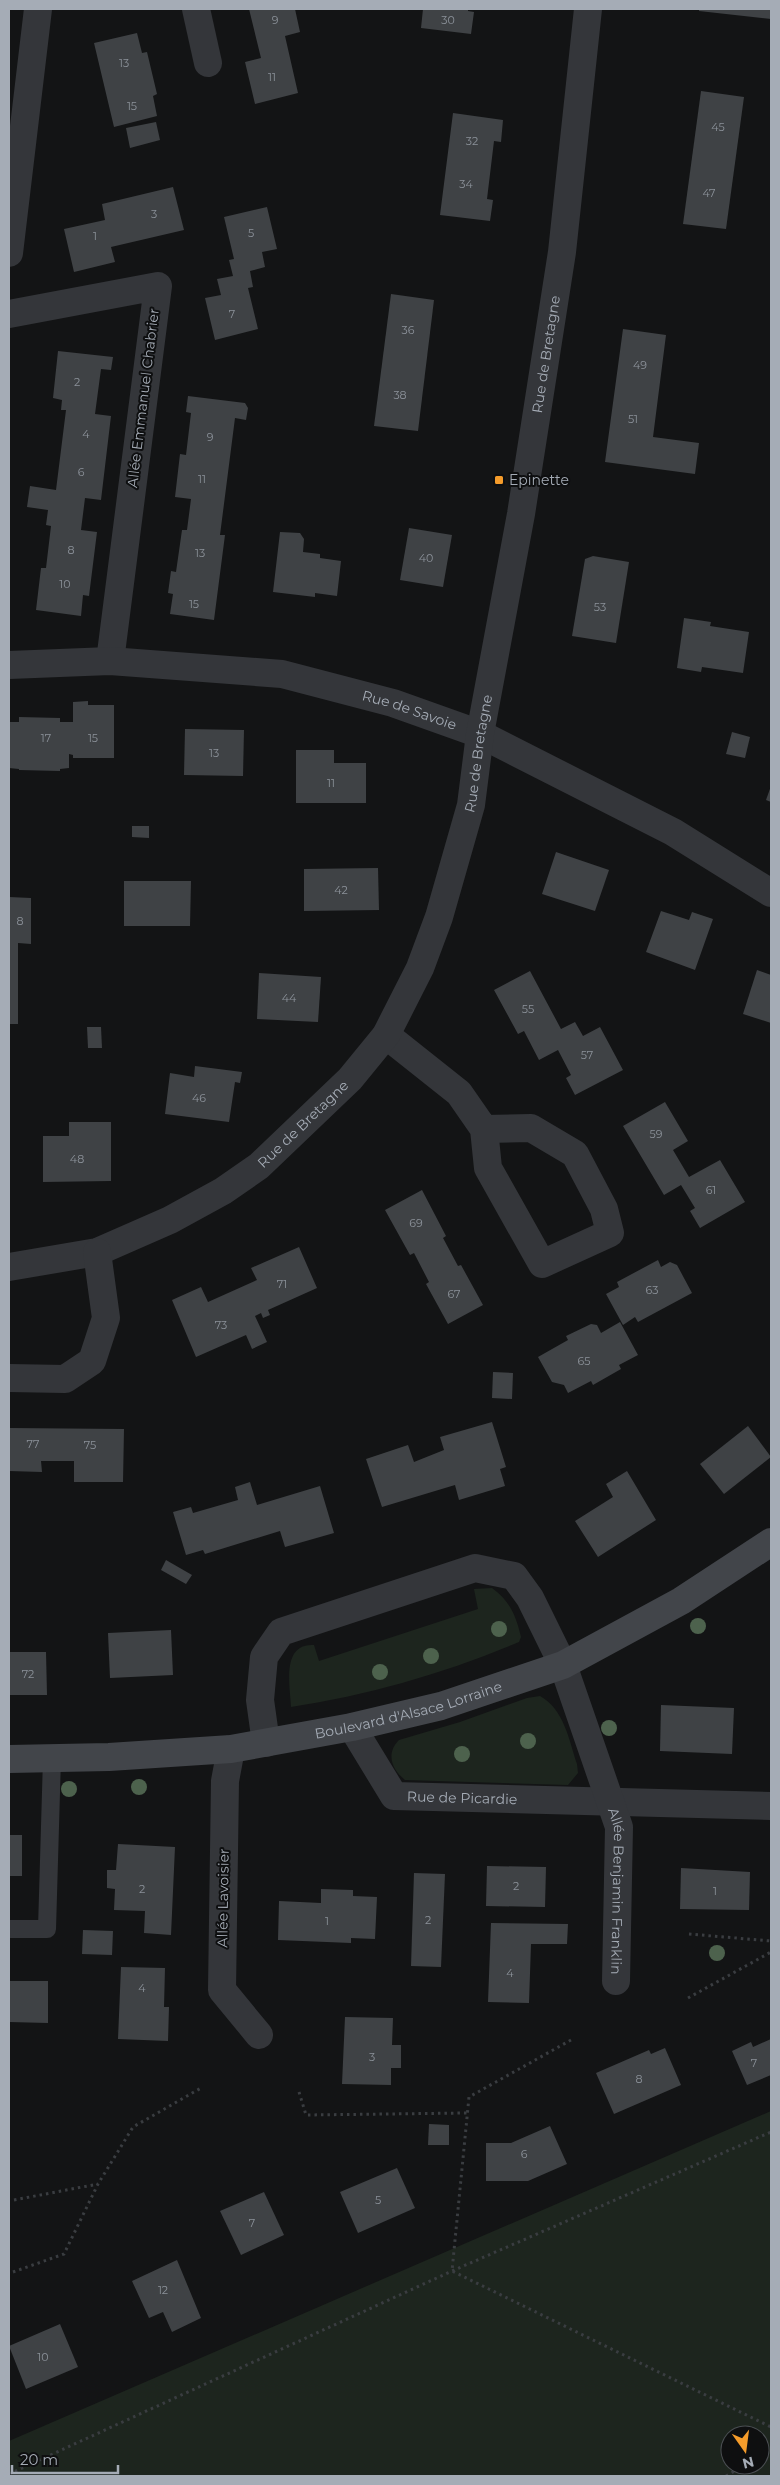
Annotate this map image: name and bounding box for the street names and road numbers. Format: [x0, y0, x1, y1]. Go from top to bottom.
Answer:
street label: Rue de Bretagne [528, 294, 564, 414]
street label: Allée Emmanuel Chabrier [123, 307, 163, 489]
street label: Rue de Savoie [360, 686, 459, 734]
street label: Rue de Bretagne [460, 693, 496, 815]
street label: Rue de Bretagne [254, 1076, 352, 1172]
street label: Boulevard d'Alsace Lorraine [313, 1677, 504, 1743]
street label: Rue de Picardie [407, 1787, 518, 1808]
street label: Allée Benjamin Franklin [604, 1805, 628, 1975]
street label: Allée Lavoisier [213, 1848, 233, 1948]

